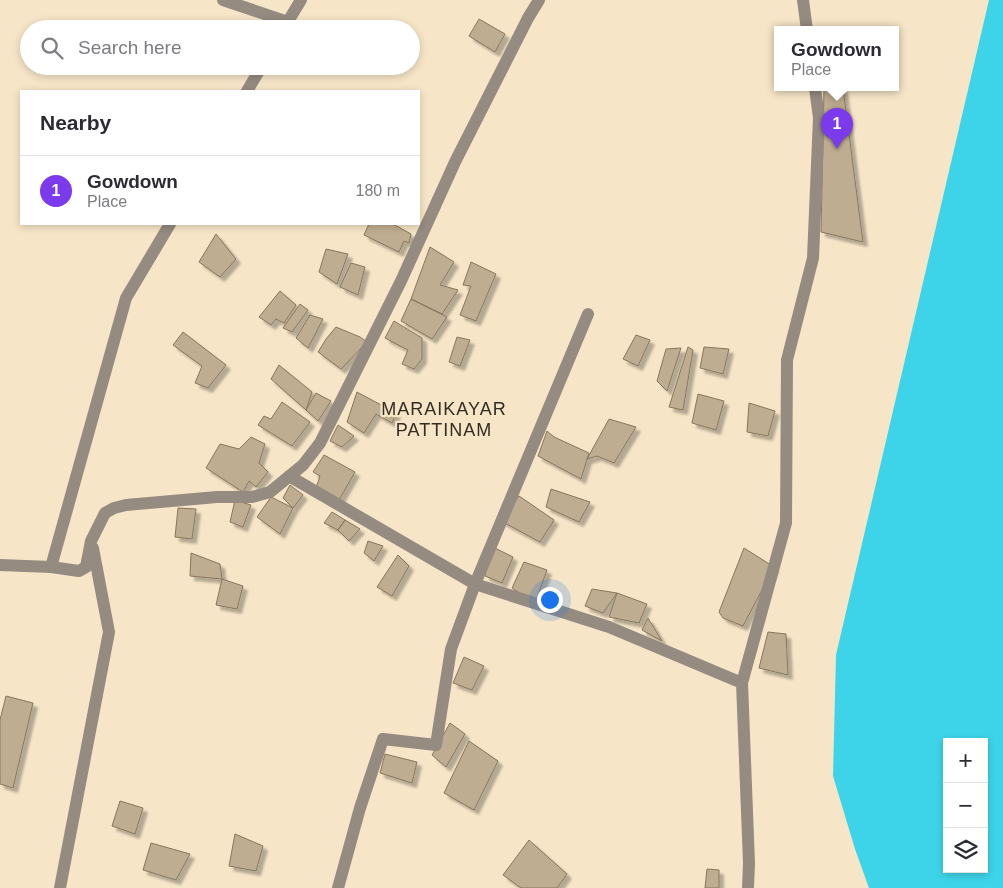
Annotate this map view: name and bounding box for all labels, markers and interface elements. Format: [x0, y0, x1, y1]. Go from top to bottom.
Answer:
search box [20, 20, 420, 75]
popup [774, 26, 899, 91]
icon: search [38, 34, 66, 62]
text: Search here [78, 37, 182, 58]
text: Gowdown [791, 39, 882, 60]
text: Place [791, 61, 831, 78]
pin: 1 [821, 108, 853, 149]
text: Nearby [40, 111, 111, 134]
text: Gowdown [87, 171, 178, 192]
text: 1 [52, 182, 60, 199]
text: 180 m [356, 182, 400, 199]
text: Place [87, 193, 127, 210]
district label: MARAIKAYAR PATTINAM [381, 399, 507, 440]
your location [537, 587, 563, 613]
map controls [943, 738, 988, 873]
button: + [943, 738, 988, 783]
button: − [943, 783, 988, 828]
button: layers [943, 828, 988, 873]

